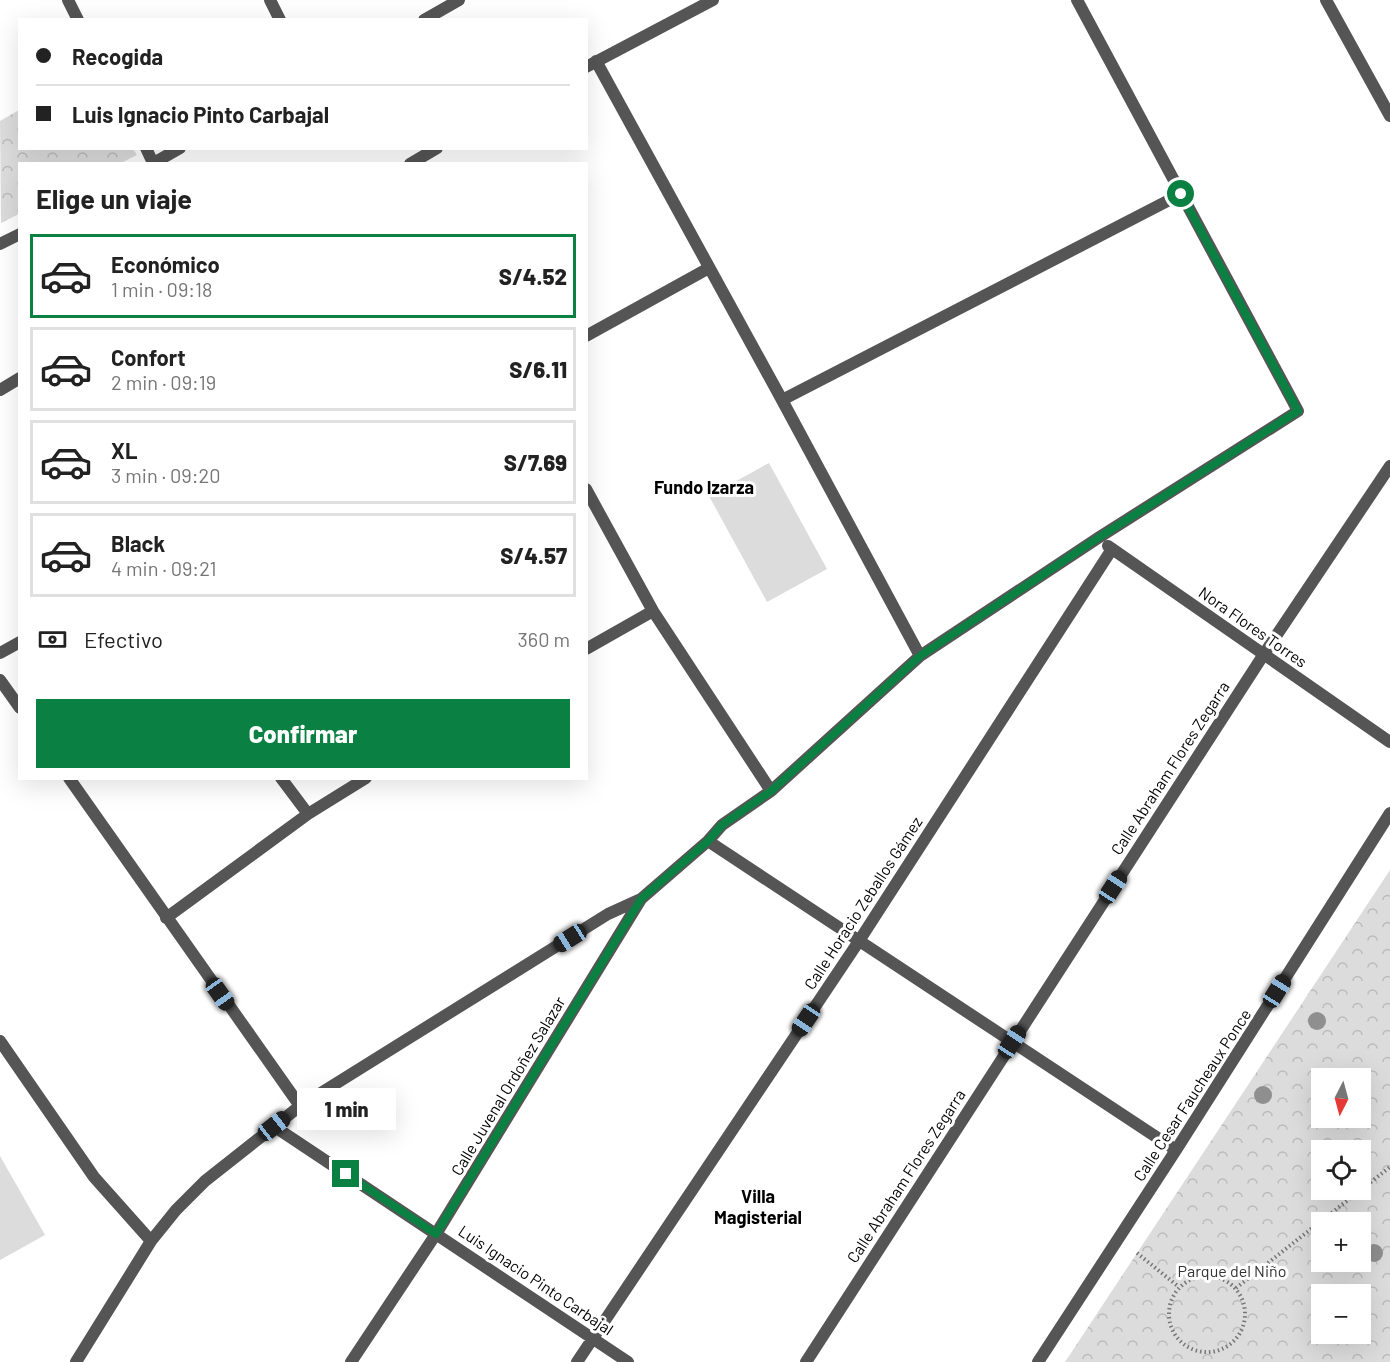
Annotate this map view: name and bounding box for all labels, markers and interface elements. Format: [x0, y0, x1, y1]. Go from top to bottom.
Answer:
text: Recogida [72, 43, 163, 69]
text: Luis Ignacio Pinto Carbajal [72, 101, 329, 127]
route start [1167, 180, 1194, 207]
text: Elige un viaje [36, 182, 192, 214]
icon: car [39, 249, 93, 303]
text: Económico [111, 251, 220, 277]
text: S/4.52 [499, 263, 567, 289]
text: 1 min · 09:18 [111, 277, 213, 301]
icon: car [39, 342, 93, 396]
text: Confort [111, 344, 186, 370]
text: S/6.11 [509, 356, 567, 382]
text: 2 min · 09:19 [111, 370, 216, 394]
icon: car [39, 435, 93, 489]
text: XL [111, 437, 137, 463]
text: S/7.69 [504, 449, 567, 475]
text: 3 min · 09:20 [111, 463, 220, 487]
district label: Fundo Izarza [654, 476, 754, 498]
icon: car [39, 528, 93, 582]
text: Black [111, 530, 165, 556]
text: S/4.57 [500, 542, 567, 568]
text: 4 min · 09:21 [111, 556, 217, 580]
street label: Nora Flores Torres [1196, 582, 1311, 671]
icon: cash [36, 623, 69, 656]
text: Efectivo [84, 626, 163, 652]
text: 360 m [518, 627, 570, 651]
street label: Calle Abraham Flores Zegarra [1106, 677, 1233, 858]
button: Confirmar [36, 699, 570, 768]
street label: Calle Horacio Zeballos Gámez [800, 813, 926, 993]
car [1096, 867, 1130, 907]
car [550, 921, 590, 955]
car [1260, 971, 1294, 1011]
car [202, 974, 238, 1014]
street label: Calle Juvenal Ordoñez Salazar [447, 993, 569, 1179]
car [788, 1000, 824, 1040]
street label: Calle Cesar Faucheaux Ponce [1129, 1005, 1254, 1184]
car [995, 1022, 1029, 1062]
north arrow [1311, 1068, 1371, 1128]
map controls [1311, 1068, 1371, 1344]
street label: Calle Abraham Flores Zegarra [842, 1085, 969, 1266]
callout: 1 min [296, 1087, 395, 1129]
text: 1 min [325, 1097, 368, 1121]
car [254, 1108, 294, 1144]
button: locate [1311, 1140, 1371, 1200]
route end [332, 1160, 359, 1187]
district label: Villa Magisterial [714, 1185, 802, 1228]
button: + [1311, 1212, 1371, 1272]
street label: Luis Ignacio Pinto Carbajal [455, 1221, 617, 1338]
park label: Parque del Niño [1178, 1261, 1286, 1280]
button: − [1311, 1284, 1371, 1344]

